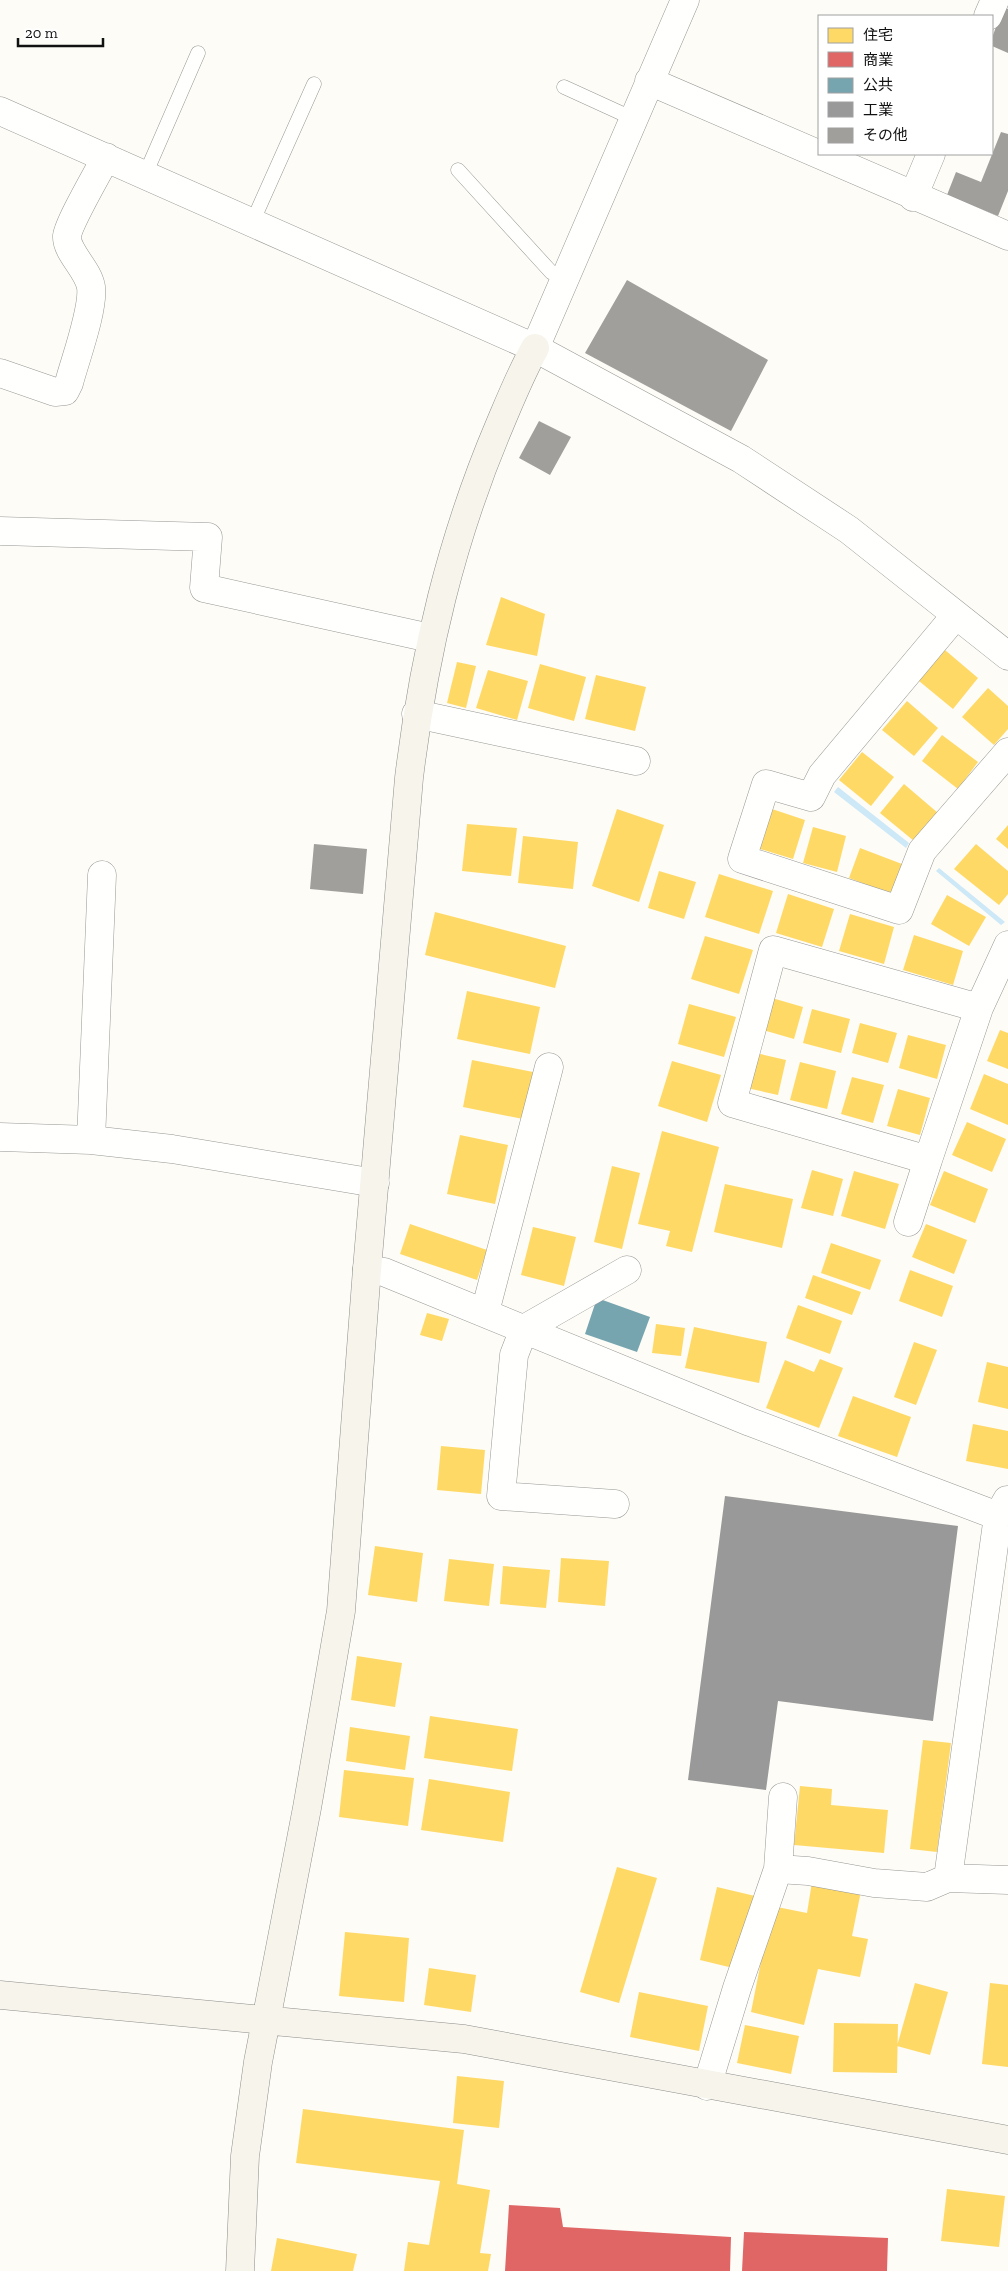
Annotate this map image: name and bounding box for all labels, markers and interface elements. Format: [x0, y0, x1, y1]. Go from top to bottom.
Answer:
scale bar [18, 15, 102, 47]
legend [818, 15, 993, 155]
text: 20 m [25, 24, 58, 42]
text: 住宅 [863, 26, 893, 44]
text: 商業 [863, 51, 893, 69]
text: 公共 [863, 76, 893, 94]
text: 工業 [863, 101, 893, 119]
text: その他 [863, 126, 908, 144]

